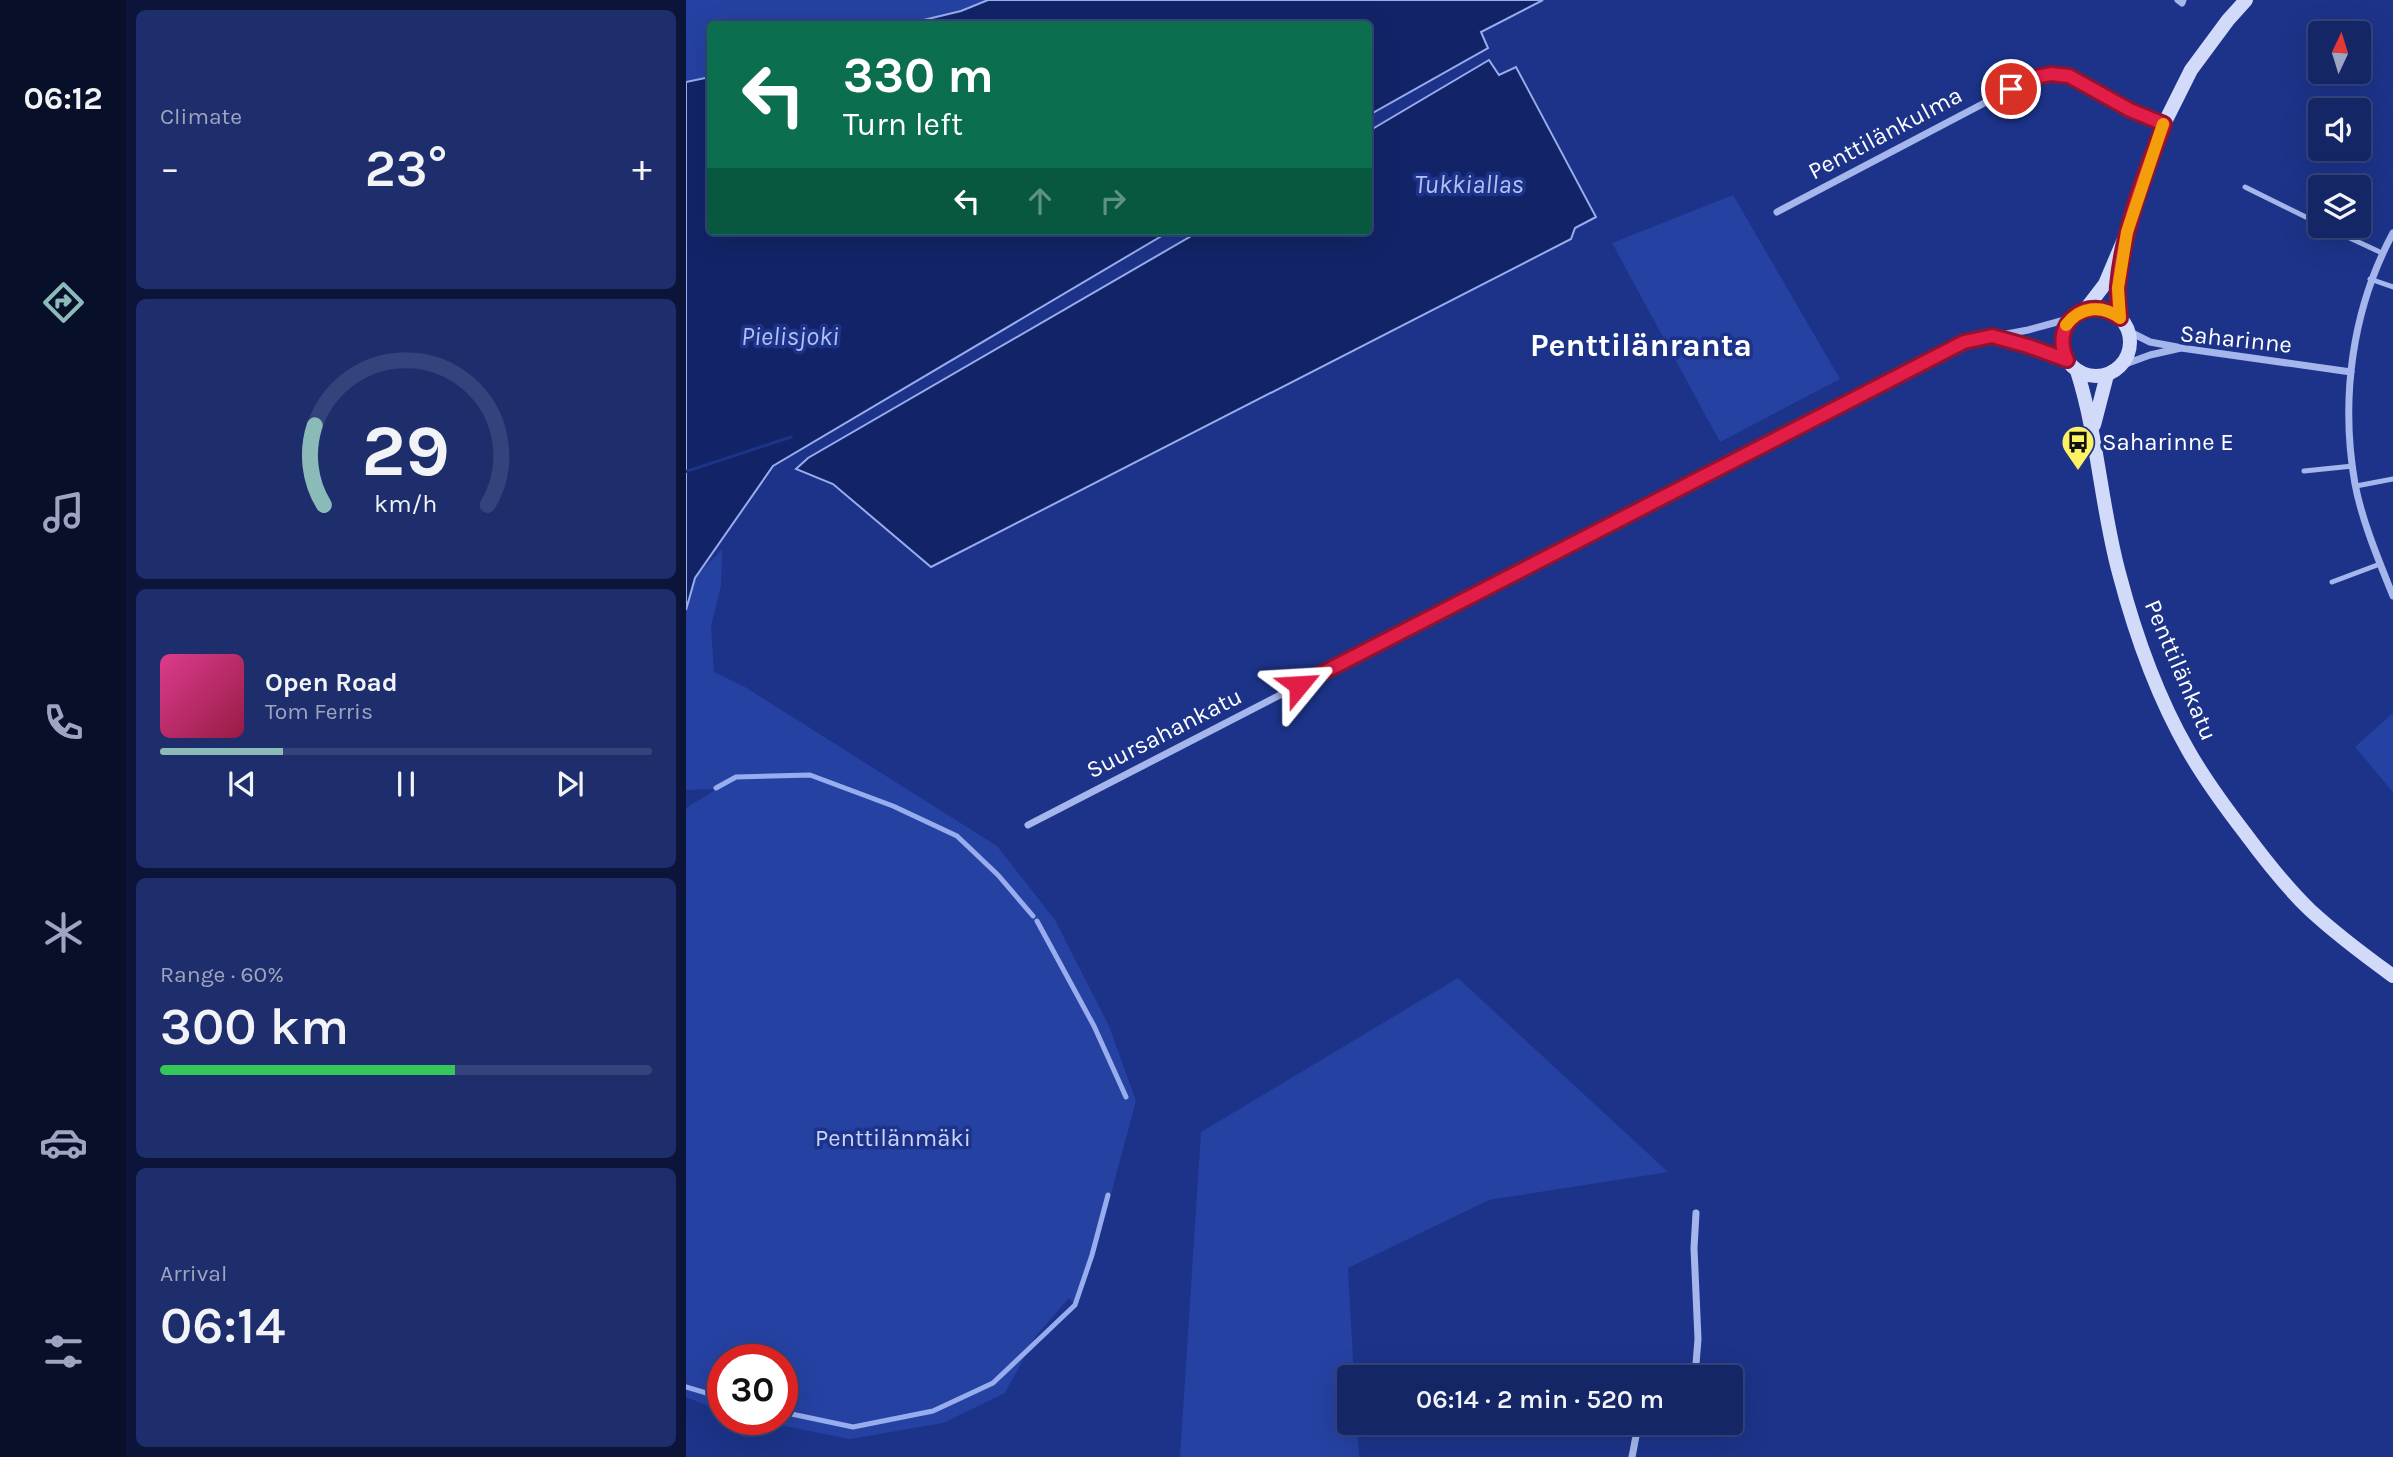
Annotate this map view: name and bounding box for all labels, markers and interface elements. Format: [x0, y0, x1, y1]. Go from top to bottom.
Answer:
north arrow [2308, 21, 2371, 84]
map controls [2308, 21, 2371, 238]
text: 330 m [843, 47, 994, 104]
icon: left [728, 49, 819, 140]
pin [1981, 59, 2041, 119]
icon: arrive [1992, 70, 2030, 108]
text: 06:12 [23, 80, 103, 117]
street label: Penttilänkulma [1803, 81, 1967, 185]
button: sound [2308, 98, 2371, 161]
text: Climate [160, 103, 242, 130]
text: Turn left [843, 106, 963, 143]
text: 23° [365, 138, 447, 199]
text: − [160, 146, 180, 191]
text: + [632, 146, 652, 191]
water label: Tukkiallas [1414, 169, 1524, 200]
button: layers [2308, 175, 2371, 238]
icon: left [948, 182, 986, 220]
icon: ahead [1021, 182, 1059, 220]
icon: right [1094, 182, 1132, 220]
icon: directions [39, 278, 88, 327]
street label: Saharinne [2179, 319, 2293, 359]
water label: Pielisjoki [741, 321, 839, 352]
district label: Penttilänranta [1530, 327, 1752, 364]
text: 29 [362, 409, 450, 494]
bus stop icon: Saharinne E [2059, 423, 2097, 472]
place label: Saharinne E [2102, 428, 2234, 456]
icon: music [39, 488, 88, 537]
text: km/h [374, 489, 438, 518]
street label: Penttilänkatu [2139, 595, 2223, 745]
position arrow [1262, 648, 1336, 722]
text: Open Road [265, 667, 398, 698]
street label: Suursahankatu [1082, 682, 1246, 784]
icon: phone [39, 698, 88, 747]
text: Tom Ferris [265, 698, 373, 725]
icon: previous [223, 765, 261, 803]
icon: pause [387, 765, 425, 803]
icon: next [551, 765, 589, 803]
icon: climate [39, 908, 88, 957]
text: Range · 60% [160, 961, 284, 988]
text: 300 km [160, 996, 349, 1057]
icon: car [39, 1118, 88, 1167]
park label: Penttilänmäki [815, 1124, 971, 1152]
text: Arrival [160, 1260, 227, 1287]
text: 06:14 [160, 1295, 285, 1356]
icon: filters [39, 1327, 88, 1376]
speed limit sign: 30 [707, 1344, 798, 1435]
text: 06:14 · 2 min · 520 m [1416, 1384, 1664, 1415]

